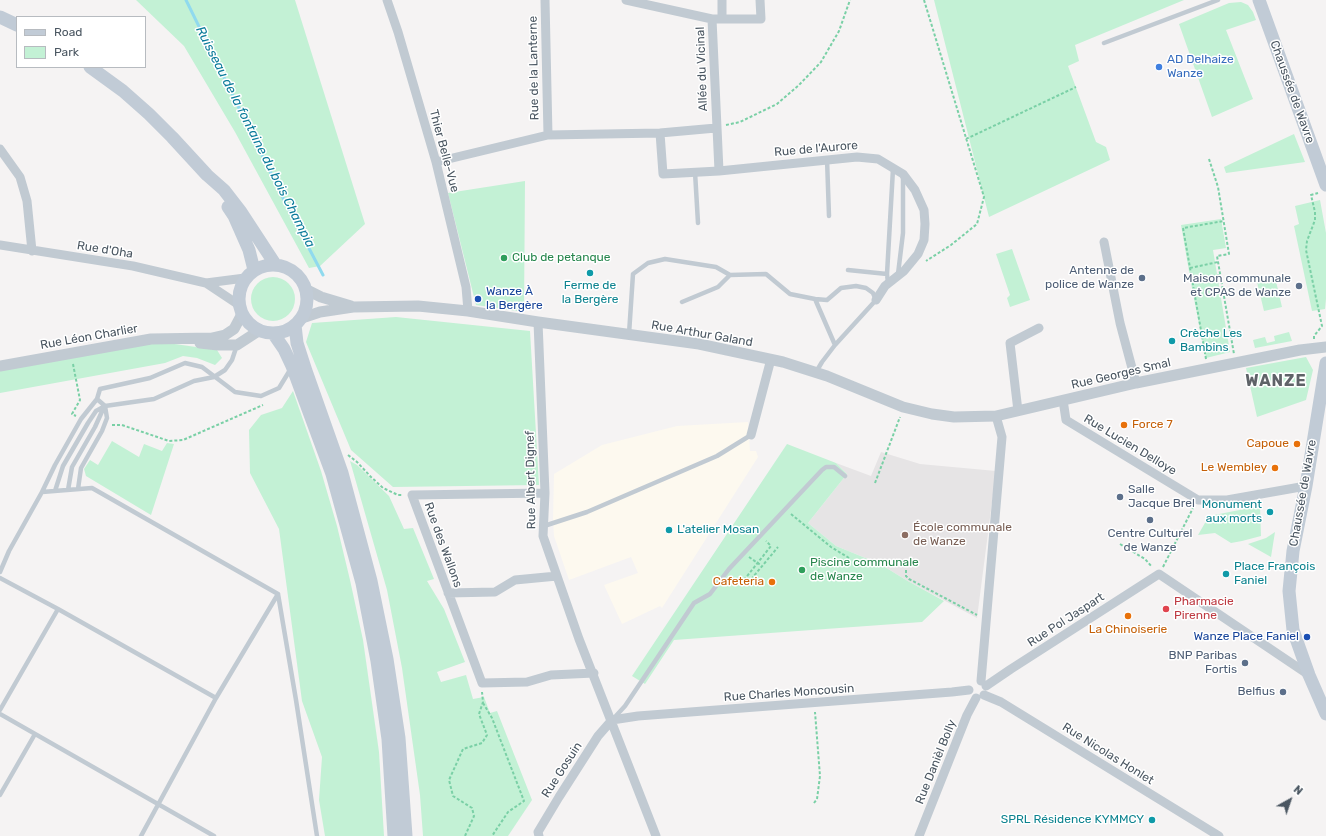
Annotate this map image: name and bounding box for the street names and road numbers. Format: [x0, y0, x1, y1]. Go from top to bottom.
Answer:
street label: Rue de la Lanterne [526, 16, 542, 120]
street label: Allée du Vicinal [693, 26, 711, 112]
street label: Chaussée de Wavre [1267, 39, 1317, 145]
street label: Thier Belle-Vue [426, 108, 462, 194]
street label: Rue de l'Aurore [774, 138, 858, 160]
street label: Rue d'Oha [76, 238, 134, 262]
street label: Rue Arthur Galand [650, 318, 754, 350]
street label: Rue Léon Charlier [39, 321, 139, 353]
street label: Rue Georges Smal [1070, 356, 1172, 392]
street label: Rue Lucien Delloye [1081, 412, 1179, 478]
street label: Rue Albert Dignef [523, 431, 539, 529]
street label: Chaussée de Wavre [1287, 438, 1319, 548]
street label: Rue des Wallons [421, 500, 465, 590]
street label: Rue Pol Jaspart [1025, 590, 1107, 650]
street label: Rue Charles Moncousin [723, 681, 855, 705]
street label: Rue Danièl Bolly [913, 718, 959, 806]
street label: Rue Nicolas Honlet [1060, 720, 1156, 788]
street label: Rue Gosuin [539, 740, 585, 800]

